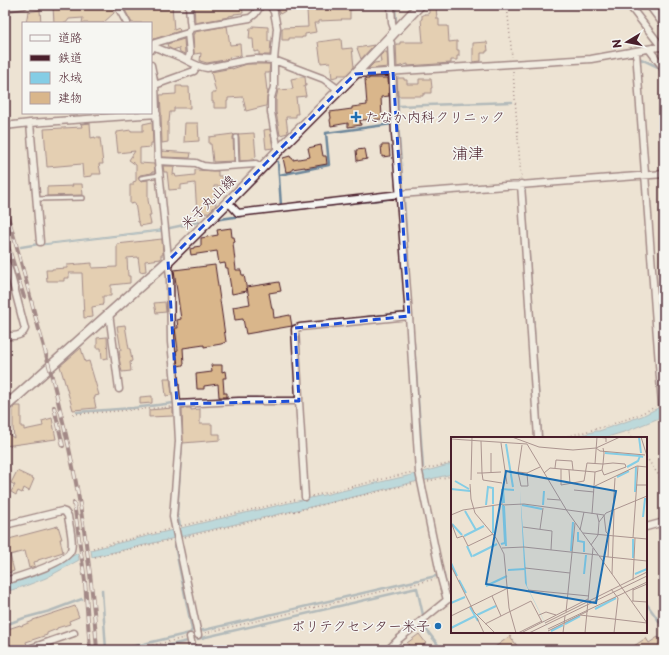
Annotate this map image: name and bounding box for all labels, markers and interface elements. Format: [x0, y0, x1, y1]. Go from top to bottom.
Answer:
legend [22, 22, 152, 114]
north arrow [607, 22, 647, 62]
text: 道路 [58, 28, 82, 46]
text: N [607, 38, 626, 50]
text: 鉄道 [58, 48, 82, 66]
text: 水域 [58, 68, 82, 86]
text: 建物 [58, 88, 82, 106]
place label: たなか内科クリニック [365, 106, 505, 127]
marker: たなか内科クリニック [350, 111, 362, 123]
district label: 浦津 [452, 140, 484, 164]
street label: 米子丸山線 [175, 169, 240, 234]
inset map [451, 437, 647, 633]
place label: ポリテクセンター米子 [291, 615, 430, 636]
marker: ポリテクセンター米子 [433, 621, 443, 631]

